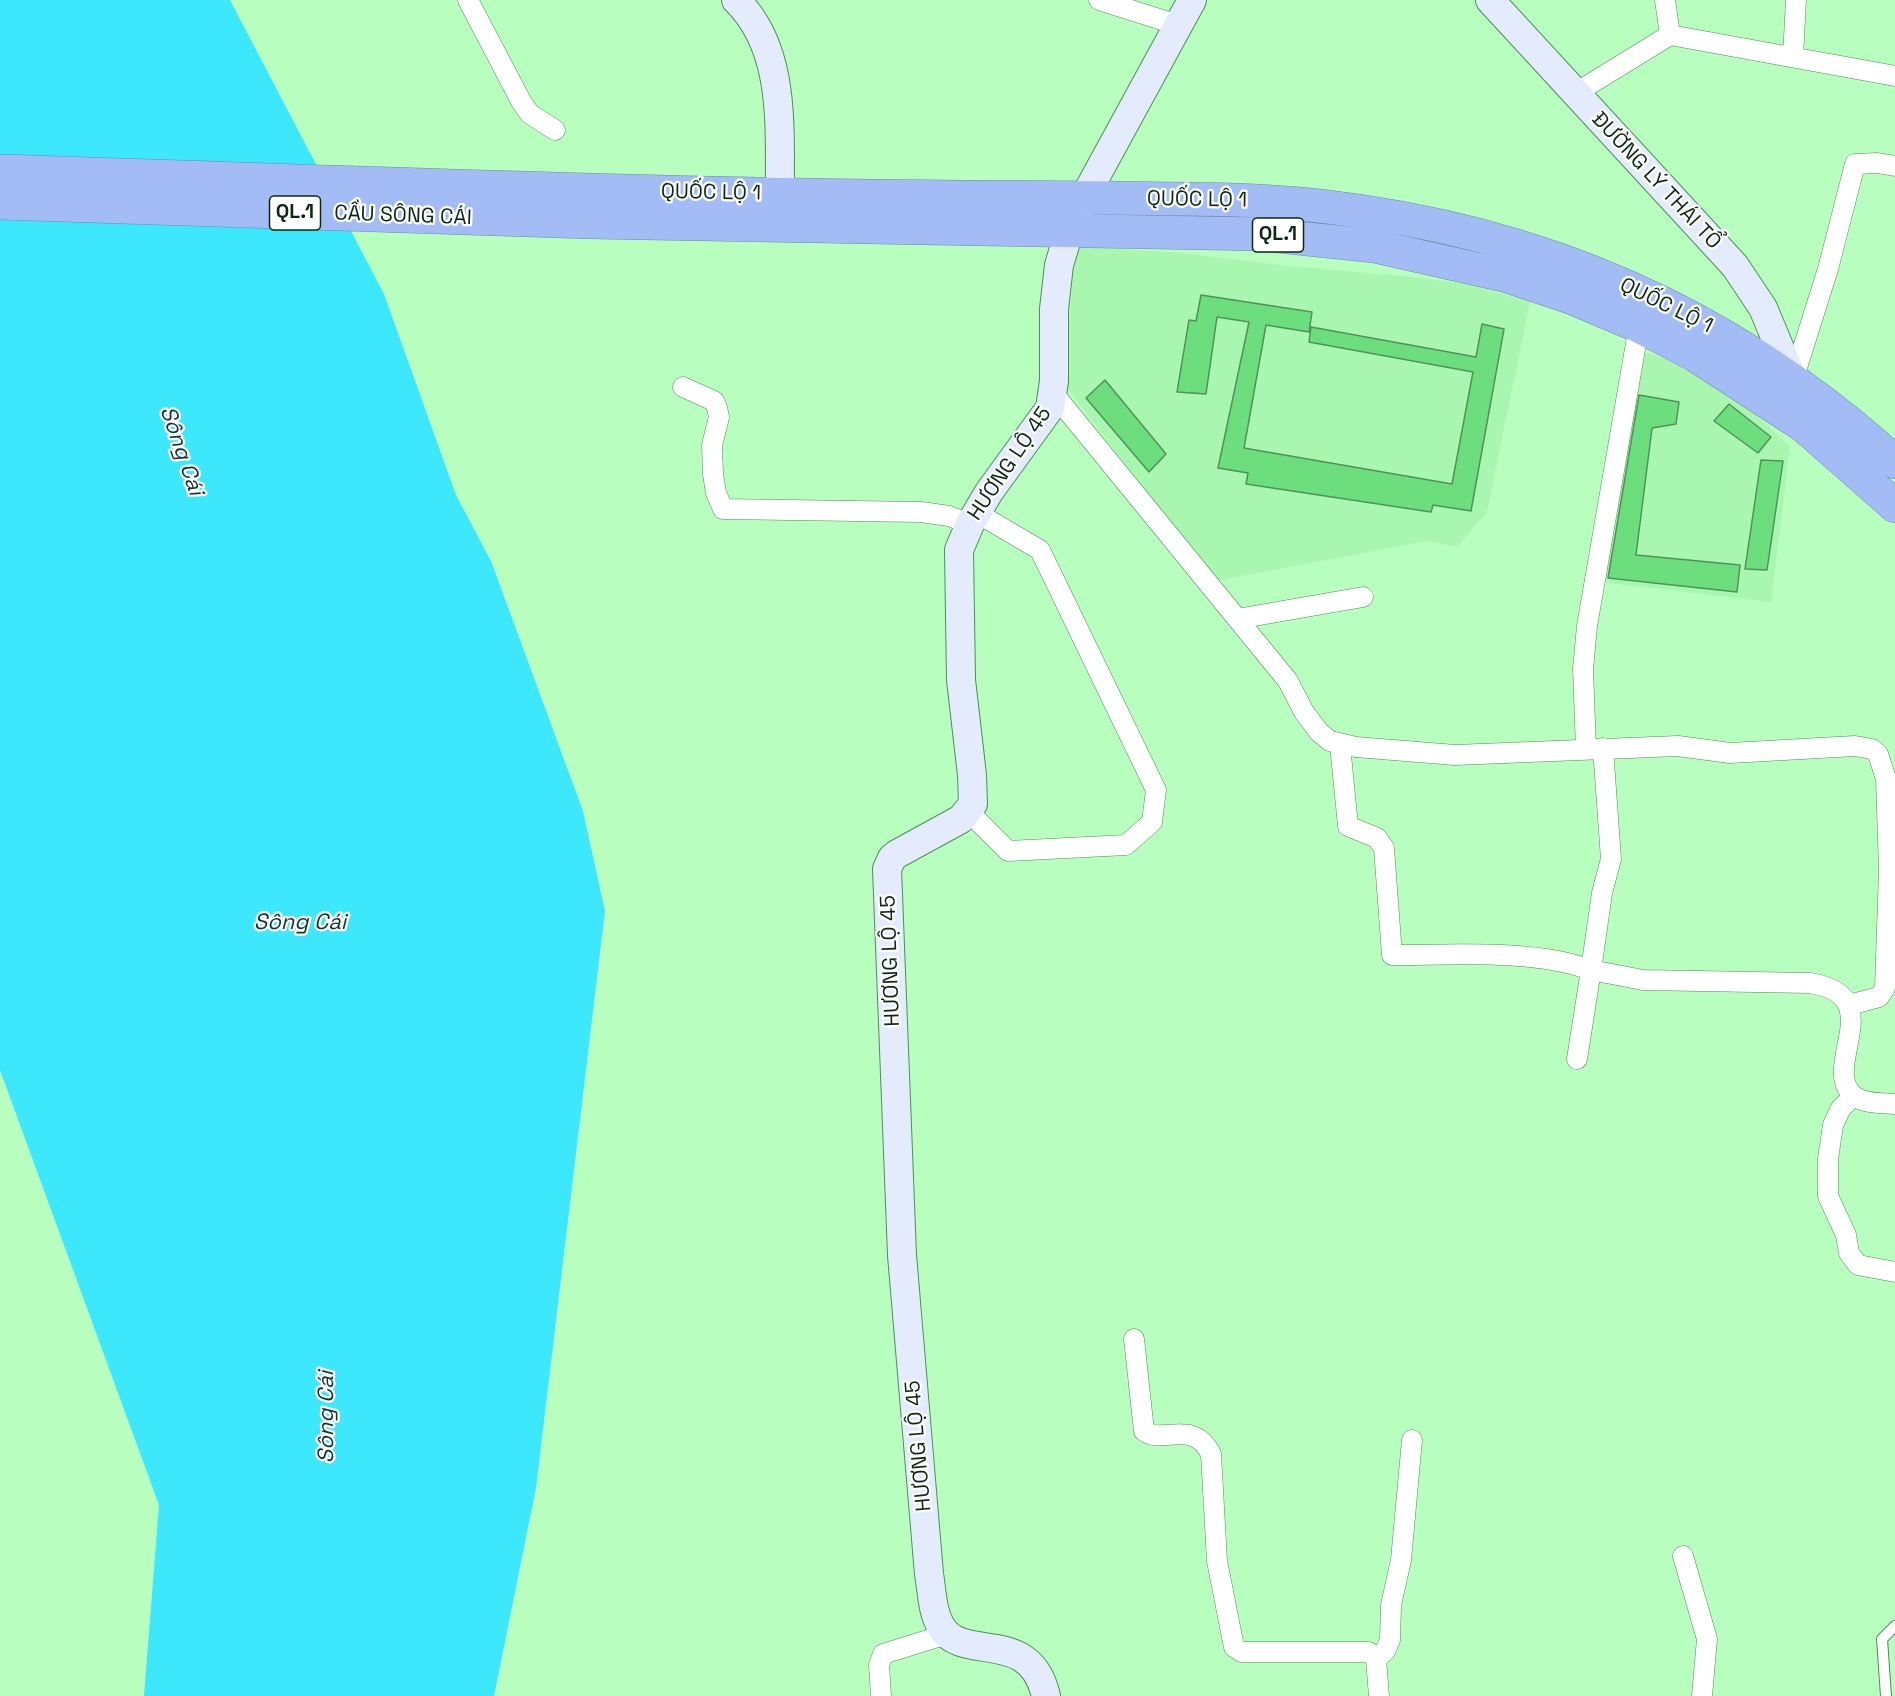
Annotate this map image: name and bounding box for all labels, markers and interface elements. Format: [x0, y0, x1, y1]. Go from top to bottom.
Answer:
street label: ĐƯỜNG LÝ THÁI TỔ [1586, 107, 1726, 255]
street label: QUỐC LỘ 1 [661, 180, 761, 206]
street label: QUỐC LỘ 1 [1147, 187, 1247, 213]
road number: QL.1 [270, 196, 320, 230]
street label: CẦU SÔNG CÁI [334, 201, 472, 231]
road number: QL.1 [1252, 218, 1304, 252]
street label: QUỐC LỘ 1 [1615, 273, 1717, 339]
street label: HƯƠNG LỘ 45 [963, 402, 1057, 526]
water label: Sông Cái [153, 403, 209, 499]
street label: HƯƠNG LỘ 45 [876, 895, 906, 1027]
water label: Sông Cái [254, 910, 346, 936]
water label: Sông Cái [314, 1371, 340, 1463]
street label: HƯƠNG LỘ 45 [901, 1379, 937, 1513]

